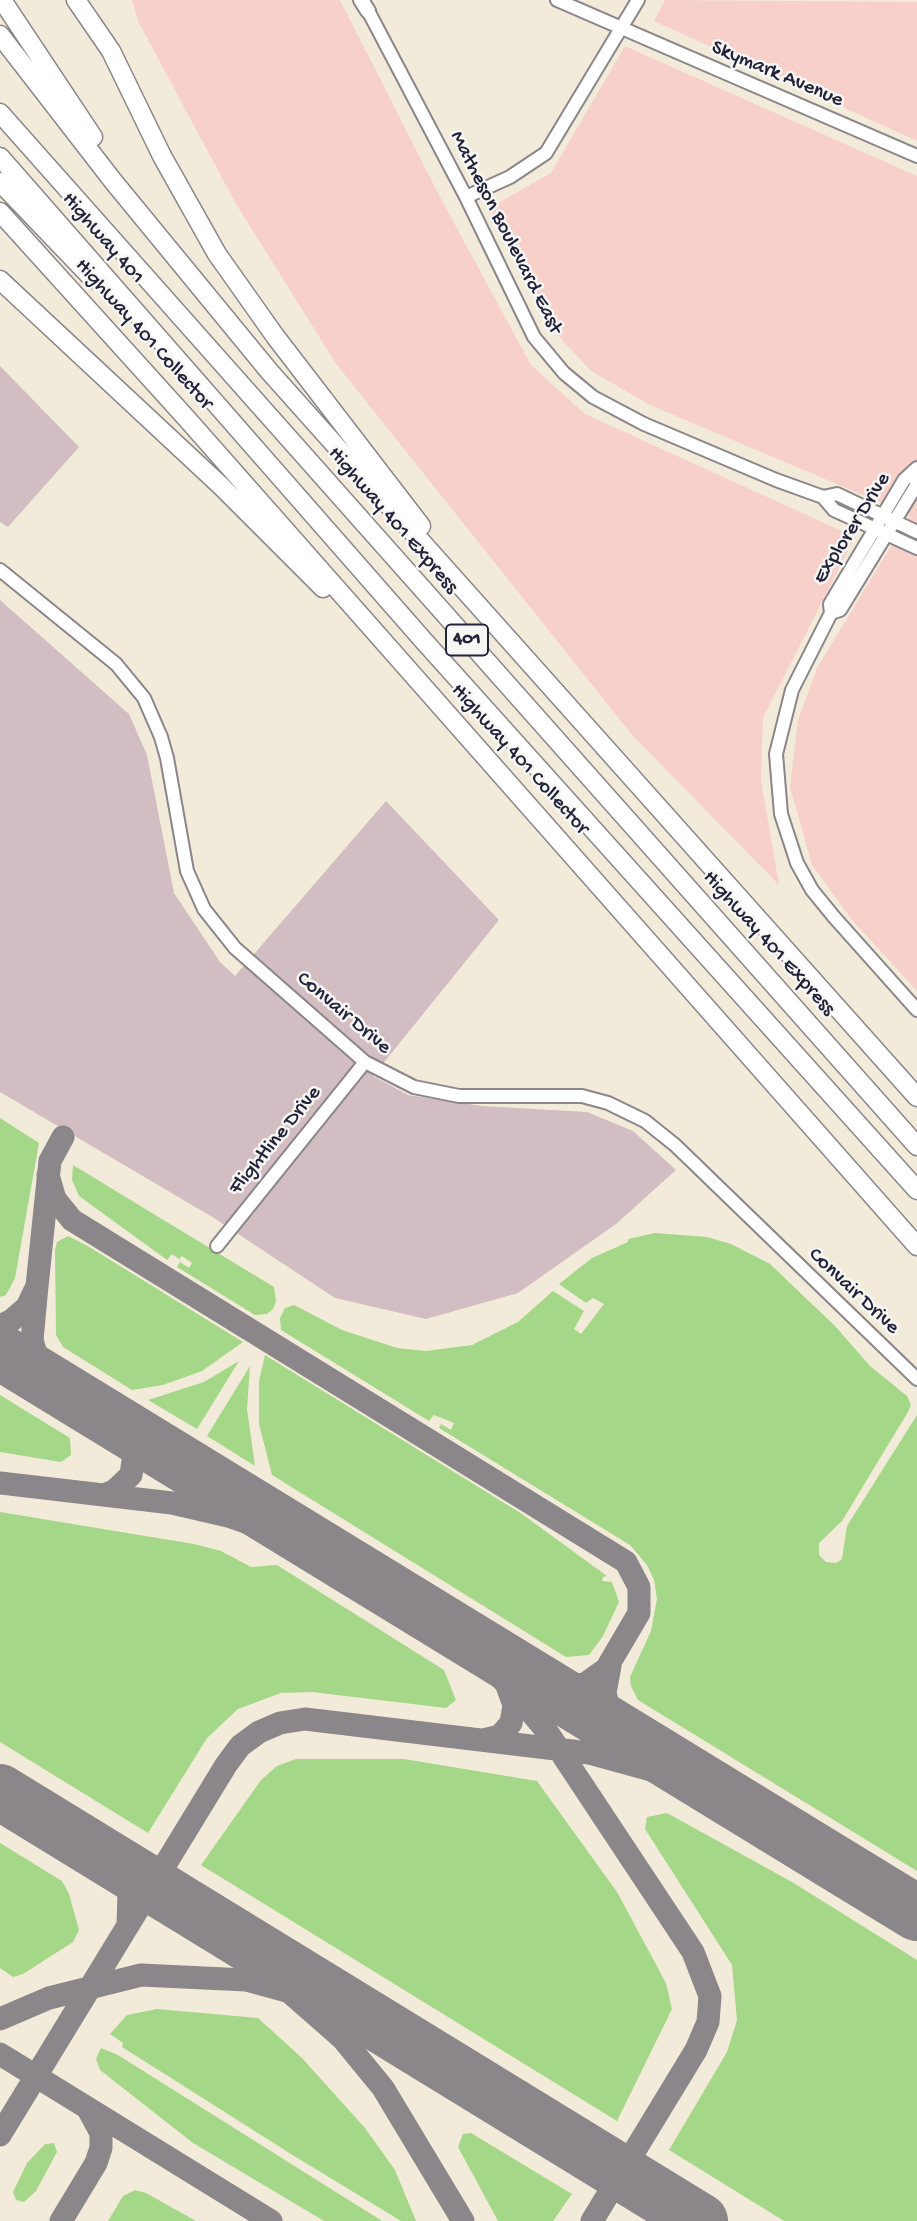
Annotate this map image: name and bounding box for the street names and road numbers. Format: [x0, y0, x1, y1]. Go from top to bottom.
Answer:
street label: Skymark Avenue [707, 36, 847, 114]
street label: Matheson Boulevard East [443, 127, 567, 339]
street label: Highway 401 [55, 188, 149, 290]
street label: Highway 401 Collector [68, 254, 218, 416]
street label: Highway 401 Express [321, 442, 463, 600]
street label: Explorer Drive [809, 469, 897, 589]
road number: 401 [446, 624, 488, 656]
street label: Highway 401 Collector [444, 679, 594, 841]
street label: Highway 401 Express [696, 866, 840, 1022]
street label: Convair Drive [291, 967, 395, 1061]
street label: Flightline Drive [225, 1082, 327, 1200]
street label: Convair Drive [802, 1243, 904, 1341]

